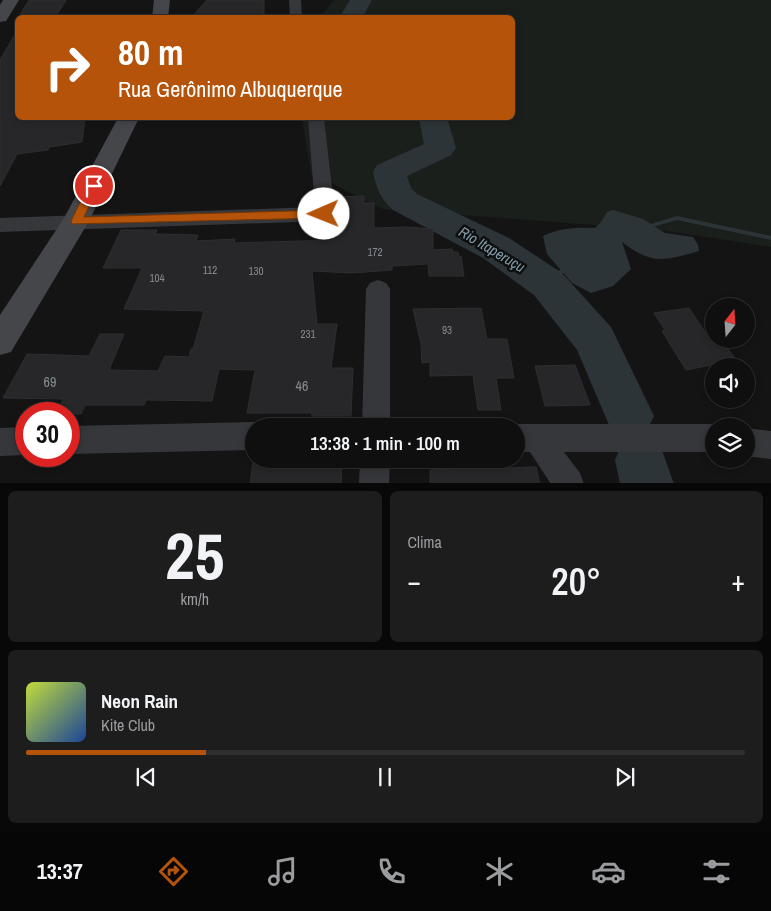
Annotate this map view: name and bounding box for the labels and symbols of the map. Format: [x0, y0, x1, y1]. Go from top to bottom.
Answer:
pin [73, 165, 115, 207]
position arrow [297, 187, 349, 239]
water label: Rio Itaperuçu [455, 221, 529, 277]
house number: 172 [367, 245, 383, 259]
house number: 112 [203, 263, 217, 277]
house number: 130 [248, 264, 264, 278]
house number: 104 [149, 271, 165, 285]
north arrow [705, 298, 755, 348]
house number: 93 [442, 323, 452, 337]
house number: 231 [300, 327, 316, 341]
house number: 69 [44, 373, 56, 391]
house number: 46 [296, 377, 308, 395]
speed limit sign: 30 [15, 402, 80, 467]

